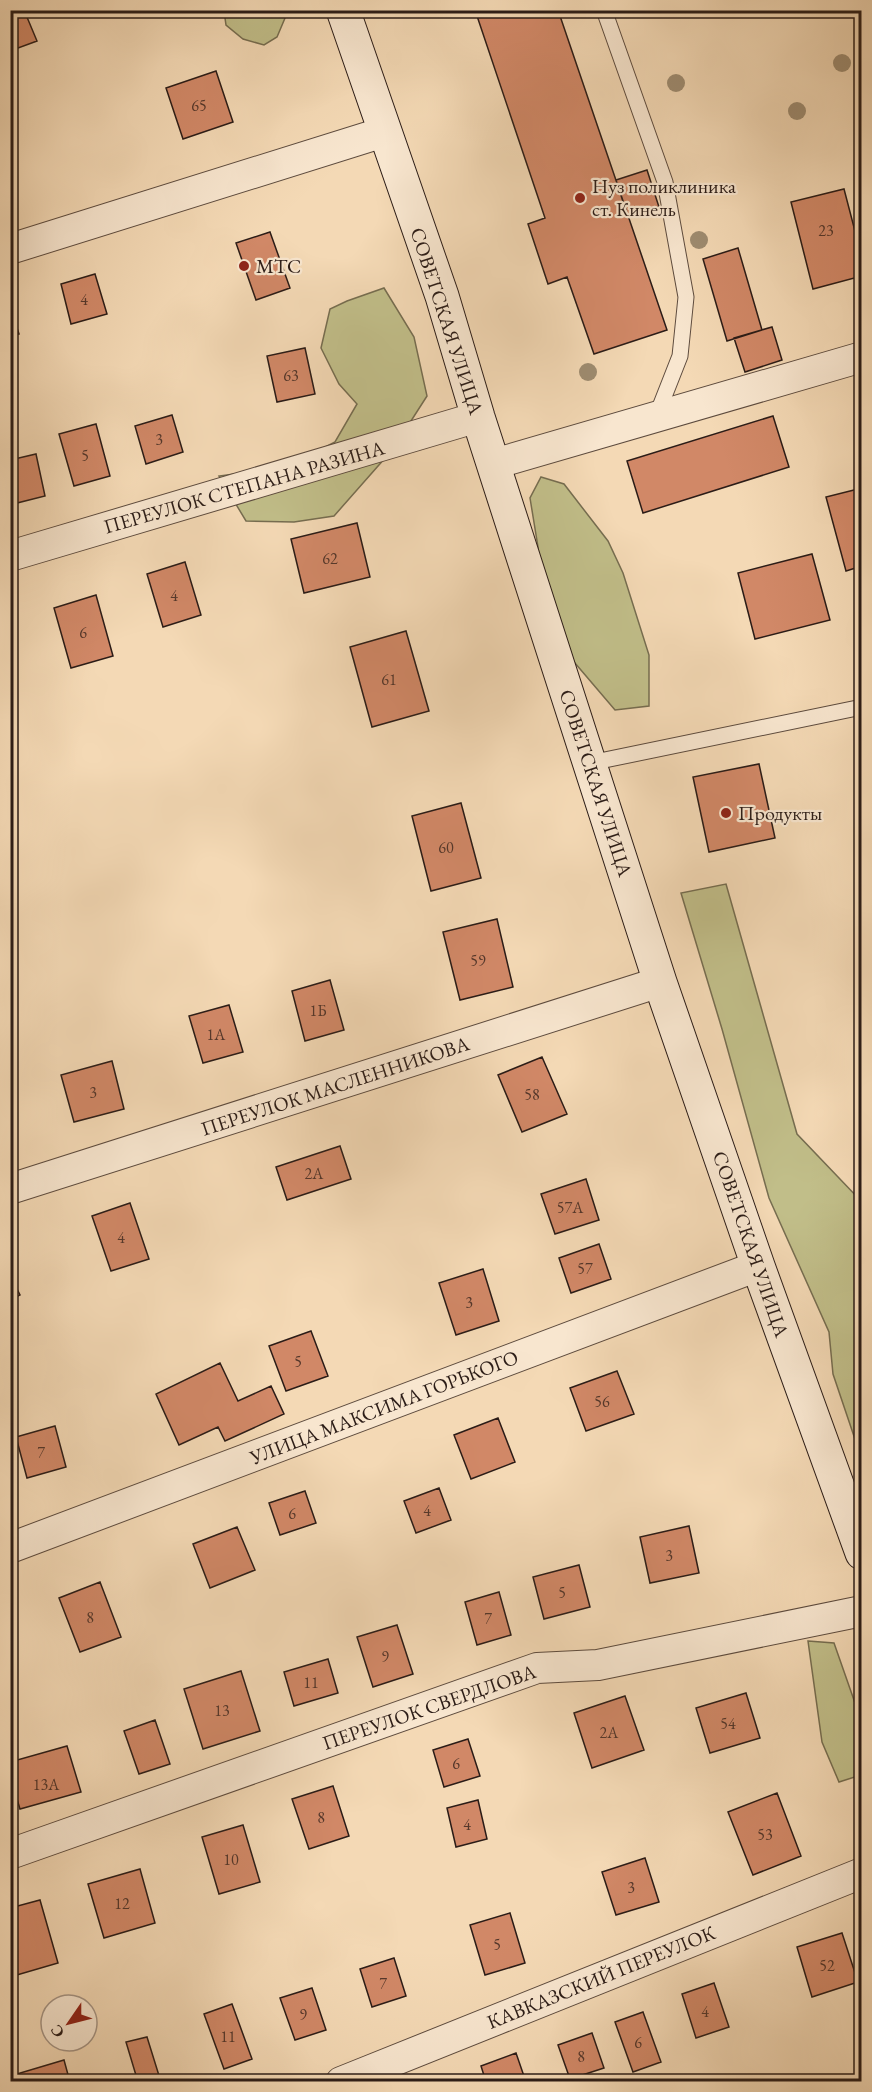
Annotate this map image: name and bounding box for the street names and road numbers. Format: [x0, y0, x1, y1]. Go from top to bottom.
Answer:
street label: СОВЕТСКАЯ УЛИЦА [404, 224, 490, 418]
street label: ПЕРЕУЛОК СТЕПАНА РАЗИНА [101, 434, 388, 540]
street label: СОВЕТСКАЯ УЛИЦА [553, 686, 639, 880]
street label: ПЕРЕУЛОК МАСЛЕННИКОВА [197, 1030, 473, 1142]
street label: СОВЕТСКАЯ УЛИЦА [707, 1147, 795, 1341]
street label: УЛИЦА МАКСИМА ГОРЬКОГО [245, 1344, 522, 1471]
street label: ПЕРЕУЛОК СВЕРДЛОВА [319, 1658, 539, 1756]
street label: КАВКАЗСКИЙ ПЕРЕУЛОК [483, 1919, 720, 2035]

